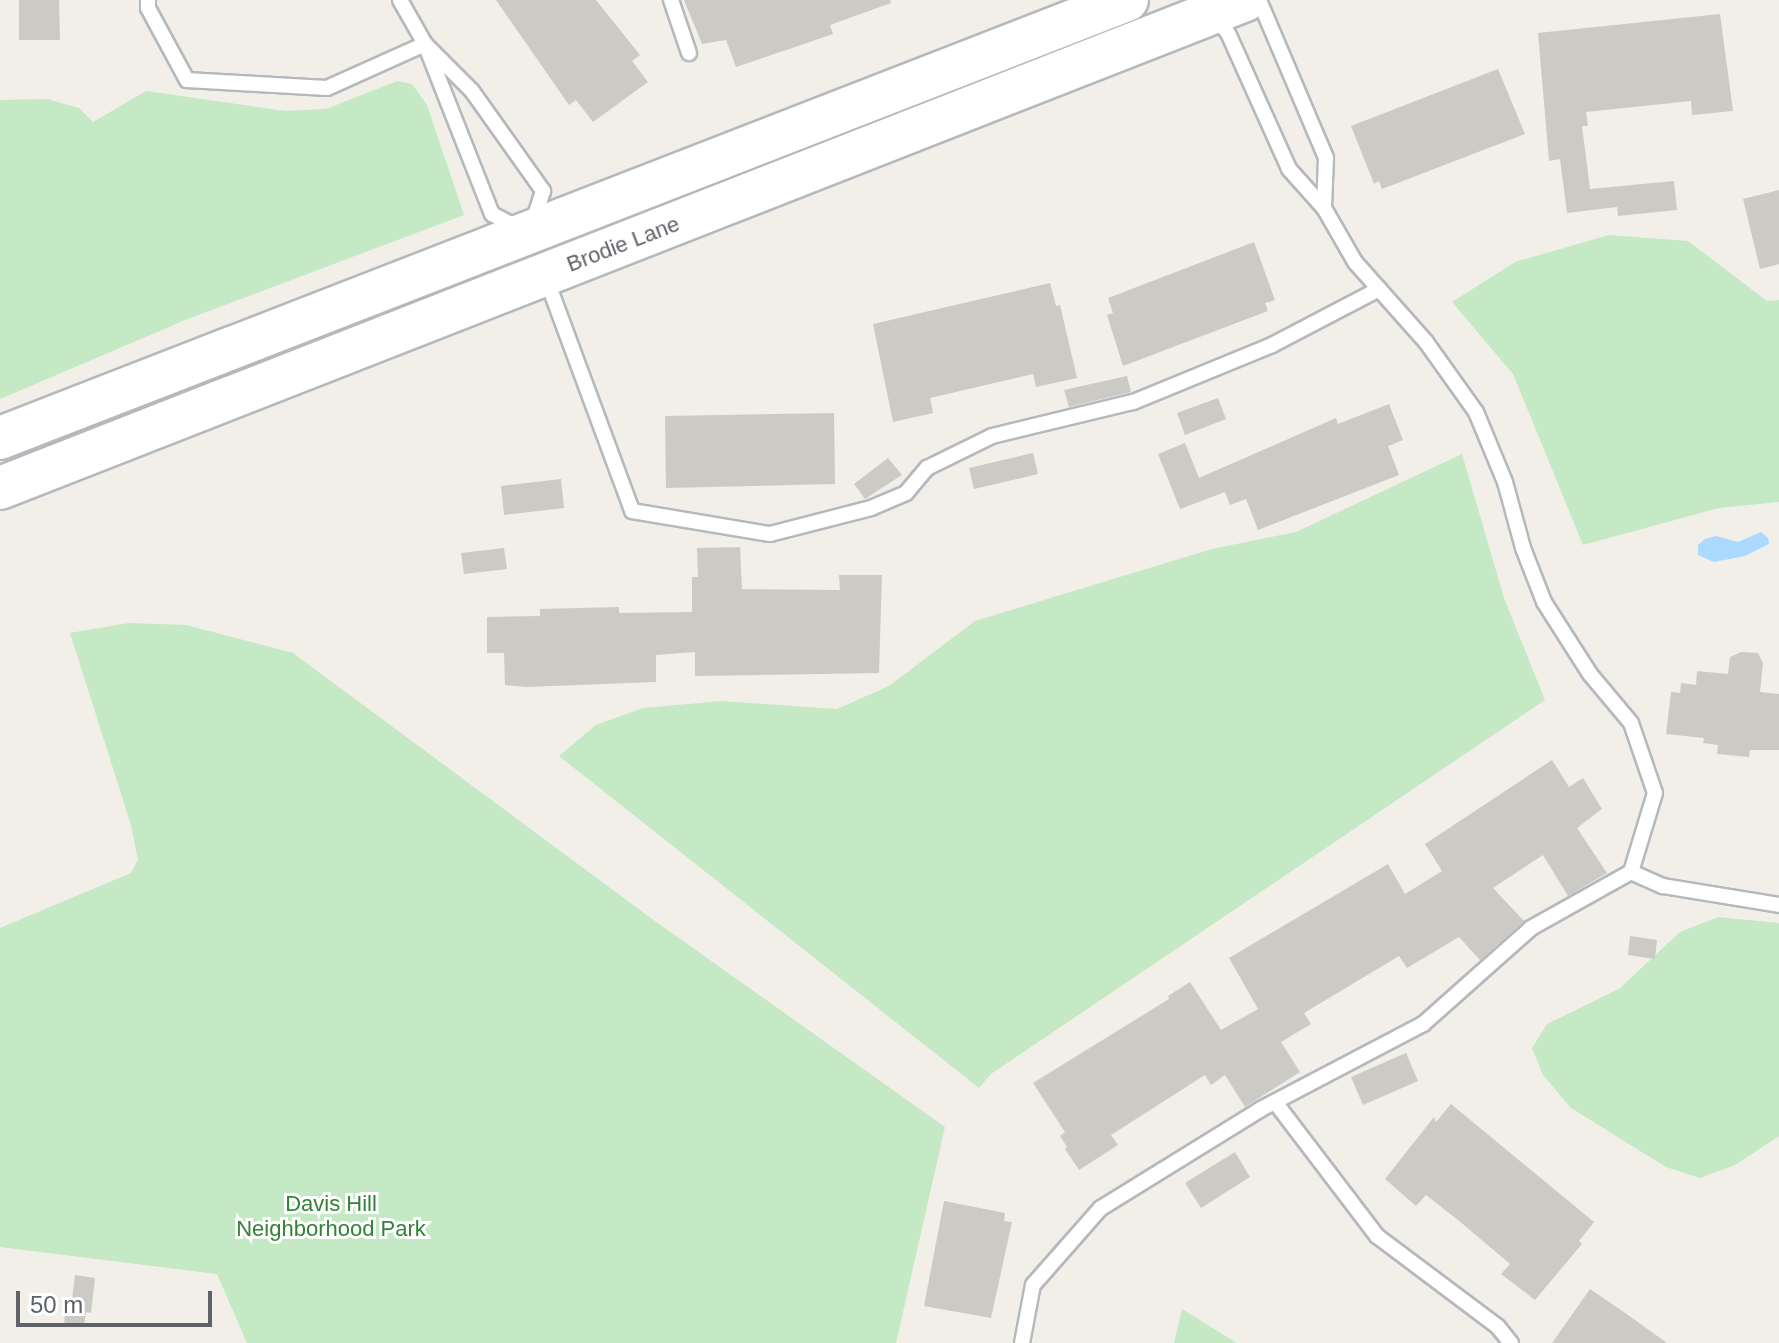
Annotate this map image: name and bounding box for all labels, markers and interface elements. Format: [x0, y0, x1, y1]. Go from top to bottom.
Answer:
street label: Brodie Lane [563, 210, 683, 278]
park label: Davis Hill Neighborhood Park [236, 1190, 426, 1242]
scale bar [20, 1275, 216, 1325]
text: 50 m [30, 1291, 83, 1318]

